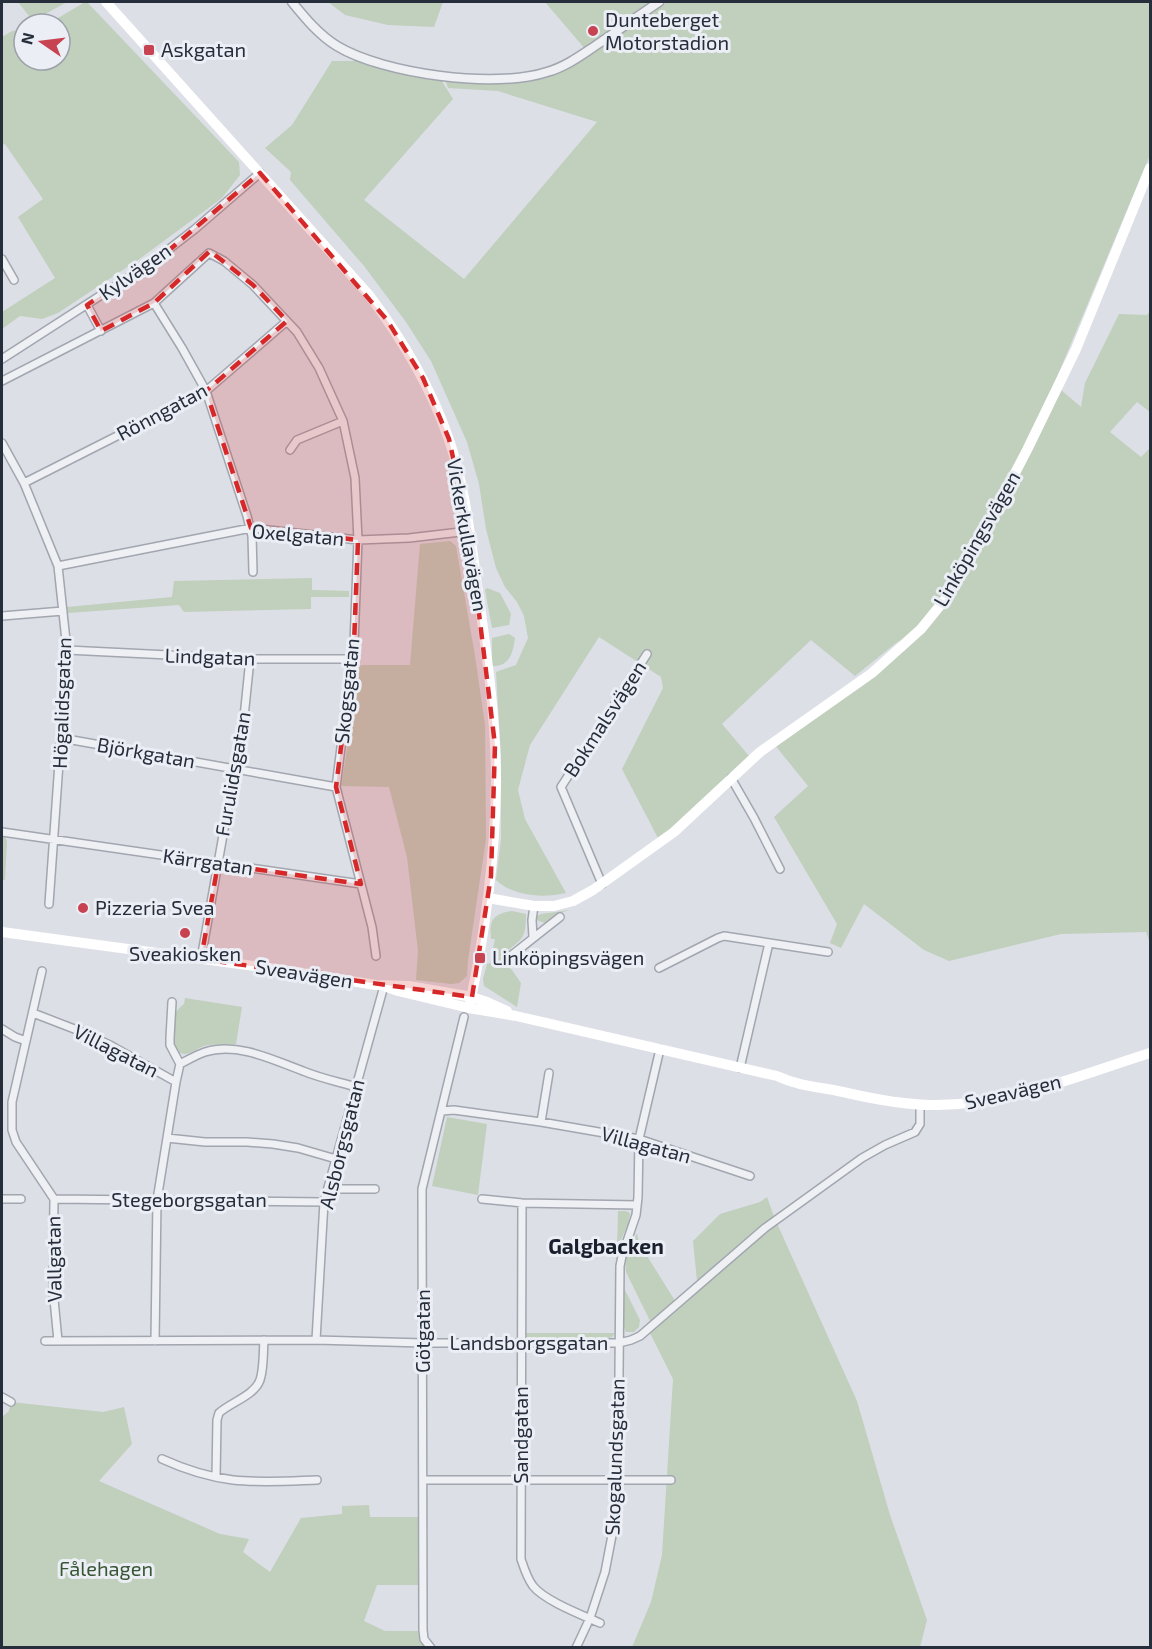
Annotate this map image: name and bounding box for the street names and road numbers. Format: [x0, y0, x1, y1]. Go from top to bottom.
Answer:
street label: Kylvägen [94, 238, 175, 305]
street label: Rönngatan [112, 377, 211, 445]
street label: Vickerkullavägen [443, 456, 493, 613]
street label: Linköpingsvägen [928, 466, 1025, 611]
street label: Oxelgatan [251, 518, 345, 550]
street label: Högalidsgatan [47, 637, 75, 769]
street label: Skogsgatan [329, 637, 363, 745]
street label: Lindgatan [164, 642, 256, 670]
street label: Bokmalsvägen [558, 656, 651, 781]
street label: Furulidsgatan [209, 710, 255, 838]
street label: Björkgatan [95, 732, 197, 772]
street label: Kärrgatan [161, 843, 255, 879]
street label: Sveavägen [254, 953, 355, 993]
street label: Villagatan [70, 1018, 163, 1082]
street label: Sveavägen [962, 1068, 1063, 1114]
street label: Alsborgsgatan [313, 1076, 369, 1211]
street label: Villagatan [599, 1121, 694, 1168]
street label: Stegeborgsgatan [111, 1187, 267, 1211]
street label: Vallgatan [40, 1215, 66, 1303]
street label: Götgatan [410, 1289, 434, 1373]
street label: Landsborgsgatan [450, 1330, 608, 1354]
street label: Skogalundsgatan [599, 1378, 629, 1536]
street label: Sandgatan [508, 1386, 532, 1484]

